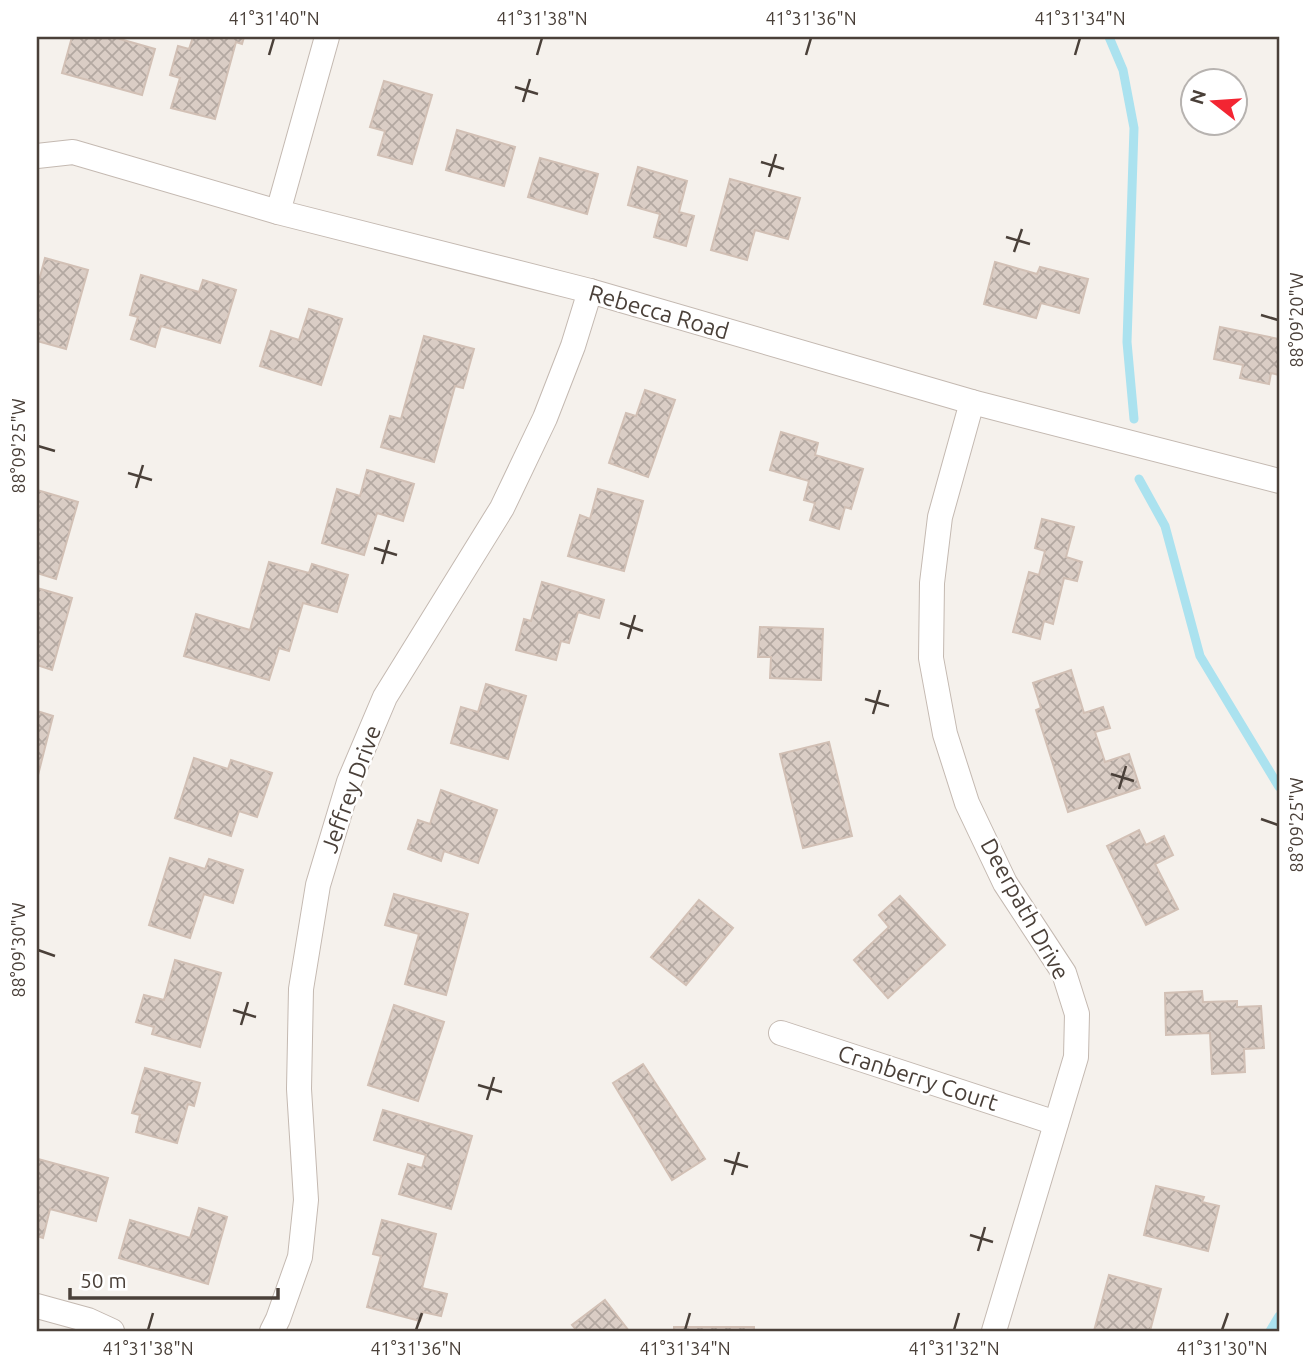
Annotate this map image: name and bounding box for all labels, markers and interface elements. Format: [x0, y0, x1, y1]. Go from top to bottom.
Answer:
text: 41°31'40"N [228, 8, 320, 28]
text: 41°31'38"N [496, 8, 588, 28]
text: 41°31'36"N [765, 8, 857, 28]
text: 41°31'34"N [1034, 8, 1126, 28]
north arrow [1180, 66, 1250, 136]
text: N [1185, 87, 1210, 107]
text: 88°09'20"W [1286, 272, 1306, 368]
street label: Rebecca Road [586, 280, 732, 343]
text: 88°09'25"W [8, 398, 28, 494]
street label: Jeffrey Drive [316, 722, 385, 856]
text: 88°09'25"W [1286, 777, 1306, 873]
street label: Deerpath Drive [976, 834, 1075, 984]
text: 88°09'30"W [8, 902, 28, 998]
street label: Cranberry Court [835, 1040, 1001, 1115]
scale bar [70, 1256, 278, 1300]
text: 50 m [80, 1268, 127, 1292]
text: 41°31'38"N [102, 1338, 194, 1358]
text: 41°31'36"N [370, 1338, 462, 1358]
text: 41°31'34"N [639, 1338, 731, 1358]
text: 41°31'32"N [908, 1338, 1000, 1358]
text: 41°31'30"N [1176, 1338, 1268, 1358]

